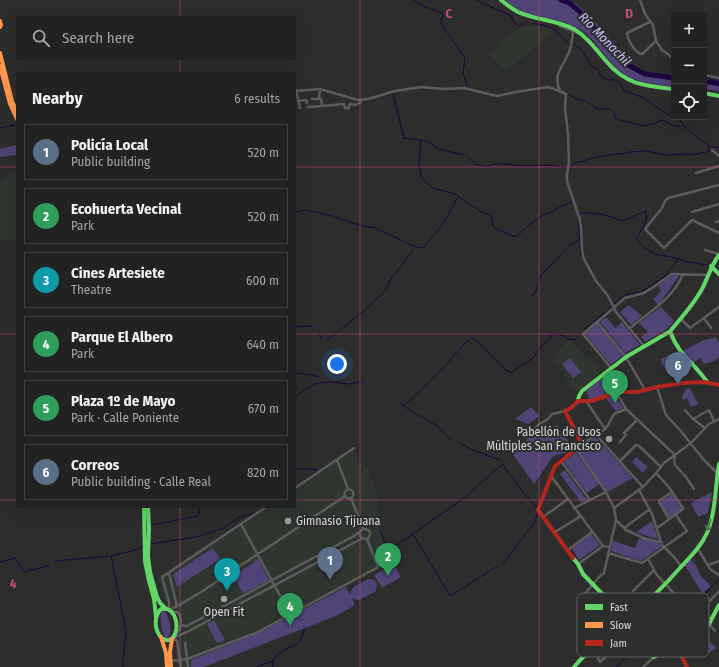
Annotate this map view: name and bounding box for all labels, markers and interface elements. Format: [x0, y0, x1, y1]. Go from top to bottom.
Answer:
text: C [446, 6, 453, 21]
text: D [625, 6, 633, 21]
water label: Río Monachil [576, 9, 635, 69]
map controls [671, 12, 707, 120]
button: + [671, 12, 707, 48]
search box [16, 16, 296, 60]
icon: search [30, 27, 52, 49]
text: Search here [62, 29, 134, 47]
button: − [671, 48, 707, 84]
button: locate [671, 84, 707, 120]
text: Nearby [32, 88, 83, 109]
text: 6 results [234, 91, 280, 106]
text: Policía Local [71, 136, 148, 154]
text: 1 [43, 145, 49, 160]
text: 520 m [248, 145, 279, 160]
text: Public building [71, 154, 150, 169]
text: Ecohuerta Vecinal [71, 200, 181, 218]
text: 2 [43, 209, 49, 224]
text: 520 m [248, 209, 279, 224]
text: Park [71, 218, 94, 233]
text: Cines Artesiete [71, 264, 165, 282]
text: 3 [43, 273, 49, 288]
text: 600 m [246, 273, 279, 288]
text: Theatre [71, 282, 111, 297]
text: Parque El Albero [71, 328, 173, 346]
text: 4 [43, 337, 49, 352]
text: 640 m [246, 337, 279, 352]
text: Park [71, 346, 94, 361]
pin: 6 [665, 352, 691, 385]
your location [327, 354, 347, 374]
pin: 5 [602, 370, 628, 403]
text: Plaza 1º de Mayo [71, 392, 175, 410]
text: 5 [43, 401, 49, 416]
text: 670 m [248, 401, 279, 416]
text: Park · Calle Poniente [71, 410, 179, 425]
place label: Pabellón de Usos Múltiples San Francisco [486, 425, 601, 453]
marker: Pabellón de Usos Múltiples San Francisco [604, 434, 614, 444]
text: Correos [71, 456, 119, 474]
text: 6 [43, 465, 49, 480]
text: 820 m [247, 465, 279, 480]
text: Public building · Calle Real [71, 474, 211, 489]
place label: Gimnasio Tijuana [296, 514, 381, 528]
marker: Gimnasio Tijuana [283, 516, 293, 526]
one-way arrow [704, 519, 712, 531]
pin: 2 [375, 543, 401, 576]
pin: 1 [317, 547, 343, 580]
pin: 3 [214, 558, 240, 591]
text: 4 [10, 576, 17, 591]
pin: 4 [277, 593, 303, 626]
legend [577, 593, 709, 657]
marker: Open Fit [219, 594, 229, 604]
text: Fast [610, 601, 628, 614]
place label: Open Fit [204, 605, 244, 619]
text: Slow [610, 619, 631, 632]
text: Jam [610, 637, 627, 650]

